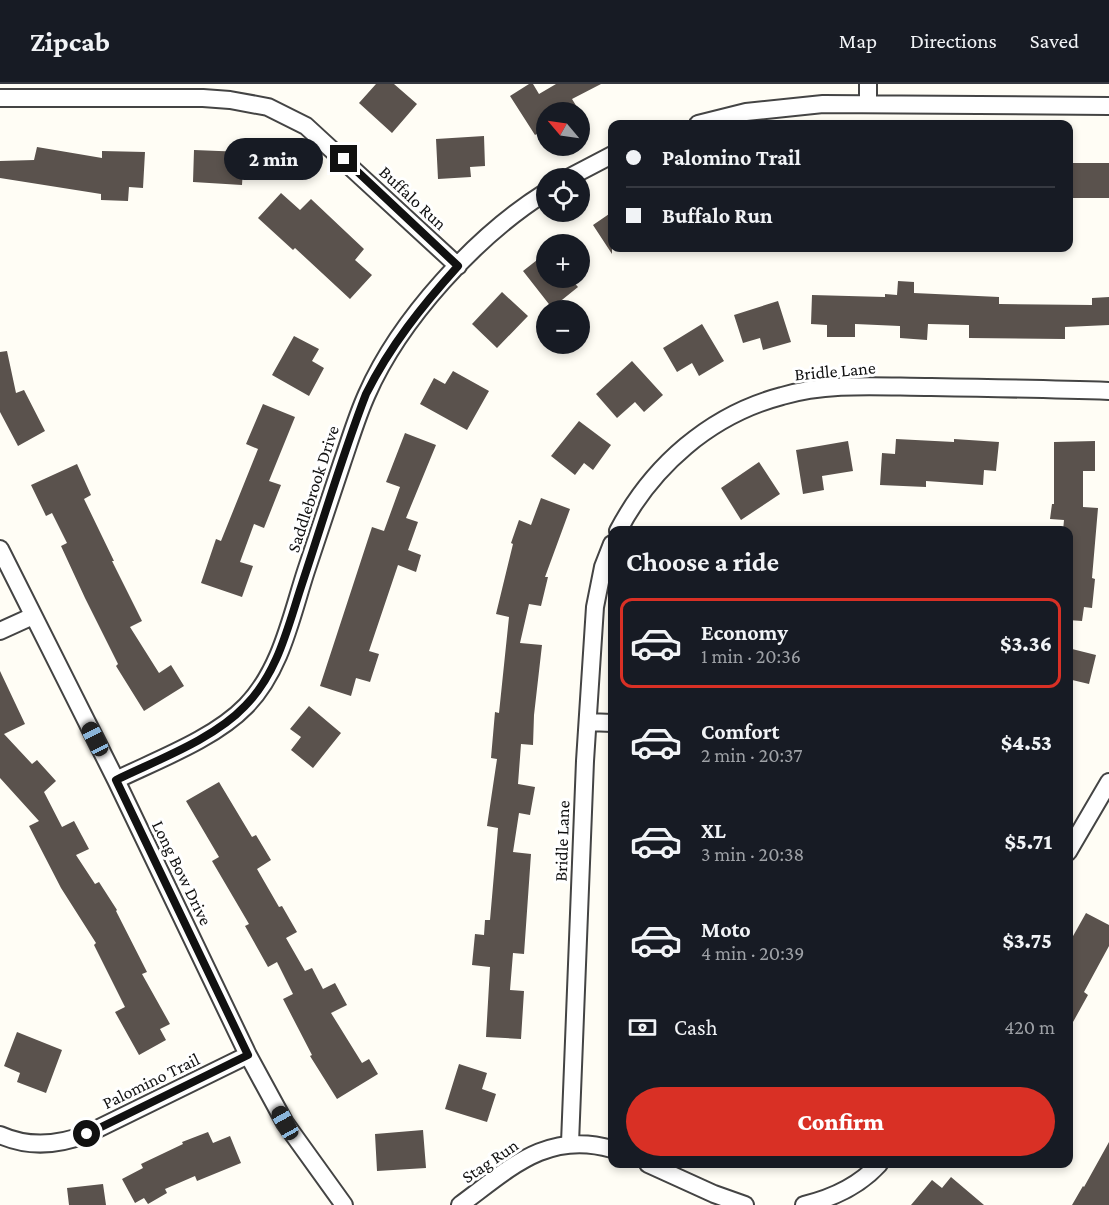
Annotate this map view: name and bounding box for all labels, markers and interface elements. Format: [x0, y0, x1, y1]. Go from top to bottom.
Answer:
text: Zipcab [30, 26, 110, 57]
text: Map [839, 29, 877, 53]
text: Directions [910, 29, 997, 53]
text: Saved [1030, 29, 1079, 53]
north arrow [536, 102, 590, 156]
map controls [536, 102, 590, 354]
callout: 2 min [224, 138, 323, 180]
route end [330, 145, 357, 172]
text: Palomino Trail [662, 145, 801, 170]
text: 2 min [249, 148, 298, 170]
street label: Buffalo Run [375, 162, 451, 234]
button: locate [536, 168, 590, 222]
text: Buffalo Run [662, 203, 773, 228]
button: + [536, 234, 590, 288]
button: − [536, 300, 590, 354]
street label: Bridle Lane [794, 357, 876, 385]
street label: Saddlebrook Drive [283, 423, 343, 555]
text: Choose a ride [626, 547, 779, 577]
icon: car [629, 616, 683, 670]
text: Economy [701, 620, 788, 645]
text: $3.36 [1000, 631, 1052, 656]
text: 1 min · 20:36 [701, 645, 801, 667]
icon: car [629, 715, 683, 769]
car [79, 719, 111, 759]
text: Comfort [701, 719, 779, 744]
text: $4.53 [1001, 730, 1052, 755]
text: 2 min · 20:37 [701, 744, 803, 766]
street label: Bridle Lane [551, 800, 573, 882]
icon: car [629, 814, 683, 868]
street label: Long Bow Drive [148, 817, 216, 929]
text: XL [701, 818, 726, 843]
text: $5.71 [1004, 829, 1052, 854]
text: 3 min · 20:38 [701, 843, 804, 865]
icon: car [629, 913, 683, 967]
text: Moto [701, 917, 751, 942]
text: $3.75 [1002, 928, 1052, 953]
text: 4 min · 20:39 [701, 942, 804, 964]
icon: cash [626, 1011, 659, 1044]
text: Cash [674, 1015, 718, 1040]
text: 420 m [1004, 1016, 1055, 1038]
street label: Palomino Trail [99, 1049, 203, 1113]
button: Confirm [626, 1087, 1055, 1156]
car [268, 1103, 302, 1143]
route start [73, 1120, 100, 1147]
street label: Stag Run [458, 1135, 522, 1187]

